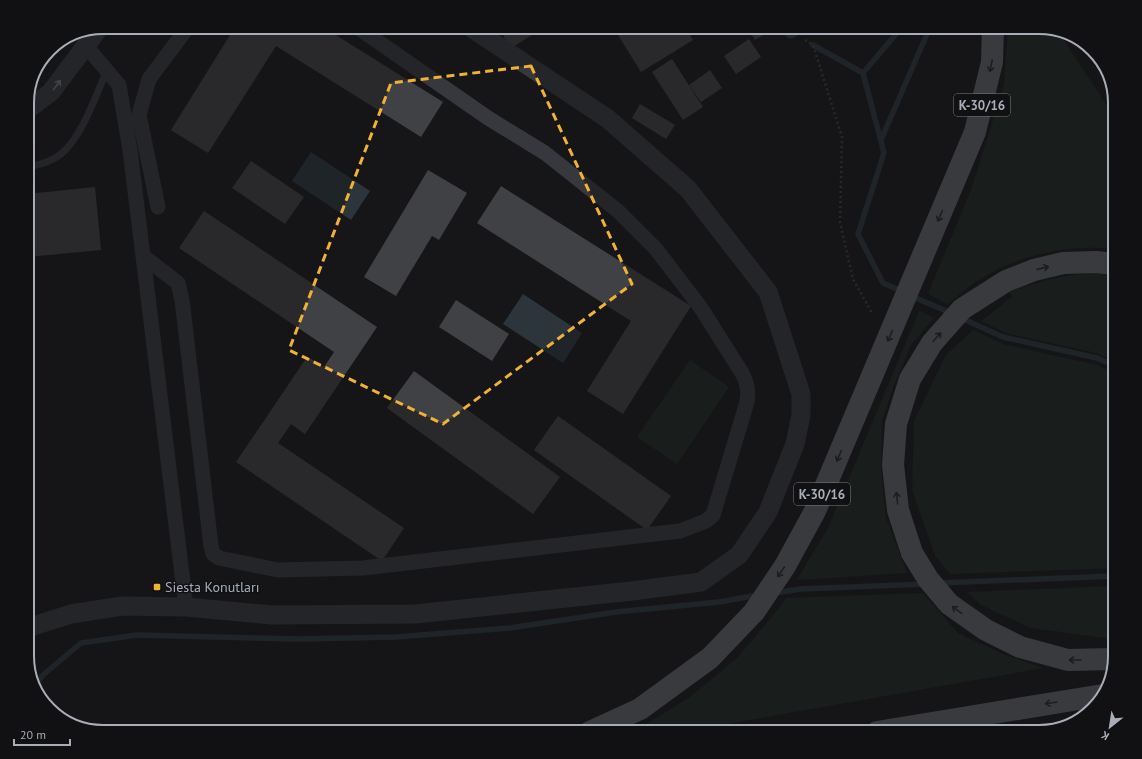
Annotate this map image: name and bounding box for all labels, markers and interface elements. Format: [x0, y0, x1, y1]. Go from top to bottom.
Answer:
one-way arrow [986, 59, 994, 72]
one-way arrow [52, 79, 61, 90]
road number: K-30/16 [954, 94, 1010, 116]
one-way arrow [936, 210, 943, 222]
one-way arrow [1036, 263, 1049, 271]
one-way arrow [886, 330, 893, 342]
one-way arrow [932, 332, 942, 342]
one-way arrow [834, 449, 842, 461]
road number: K-30/16 [794, 483, 850, 505]
one-way arrow [893, 492, 900, 505]
one-way arrow [777, 566, 785, 577]
place label: Siesta Konutları [165, 578, 260, 596]
marker: Siesta Konutları [152, 582, 162, 592]
one-way arrow [952, 606, 963, 614]
one-way arrow [1069, 656, 1082, 664]
one-way arrow [1045, 700, 1058, 708]
north arrow [1090, 707, 1130, 747]
scale bar [14, 721, 70, 747]
text: 20 m [20, 727, 46, 742]
text: K [1098, 728, 1111, 743]

